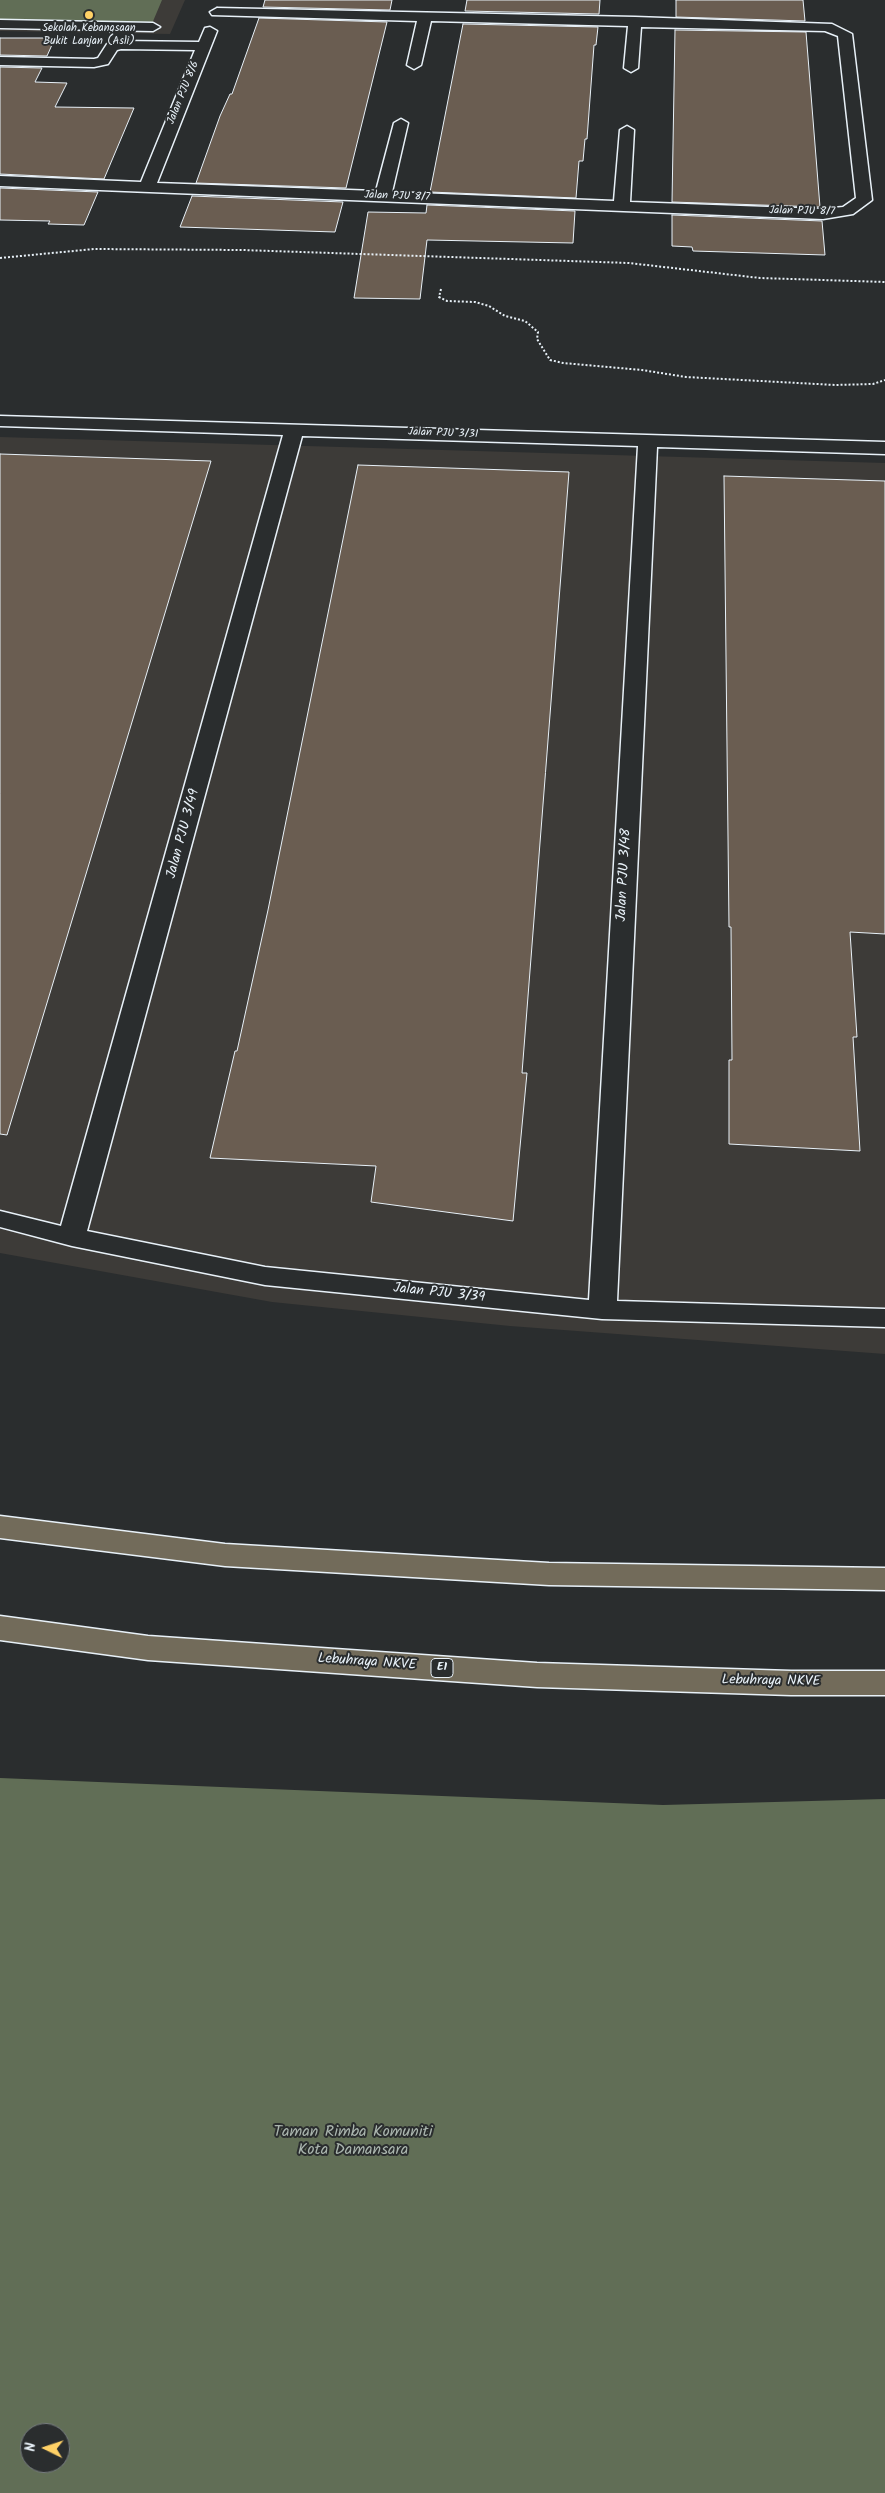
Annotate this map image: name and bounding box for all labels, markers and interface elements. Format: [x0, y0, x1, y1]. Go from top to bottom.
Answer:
marker: Sekolah Kebangsaan Bukit Lanjan (Asli) [83, 9, 95, 21]
place label: Sekolah Kebangsaan Bukit Lanjan (Asli) [42, 22, 136, 48]
street label: Jalan PJU 8/6 [165, 59, 203, 127]
street label: Jalan PJU 8/7 [364, 189, 430, 205]
street label: Jalan PJU 8/7 [769, 205, 835, 219]
street label: Jalan PJU 3/31 [408, 426, 478, 442]
street label: Jalan PJU 3/49 [164, 787, 204, 881]
street label: Jalan PJU 3/48 [614, 828, 636, 922]
street label: Jalan PJU 3/39 [392, 1281, 486, 1307]
street label: Lebuhraya NKVE [317, 1651, 417, 1675]
road number: E1 [431, 1659, 453, 1678]
street label: Lebuhraya NKVE [721, 1673, 821, 1691]
park label: Taman Rimba Komuniti Kota Damansara [274, 2123, 432, 2161]
north arrow [20, 2423, 70, 2473]
text: N [20, 2442, 42, 2452]

